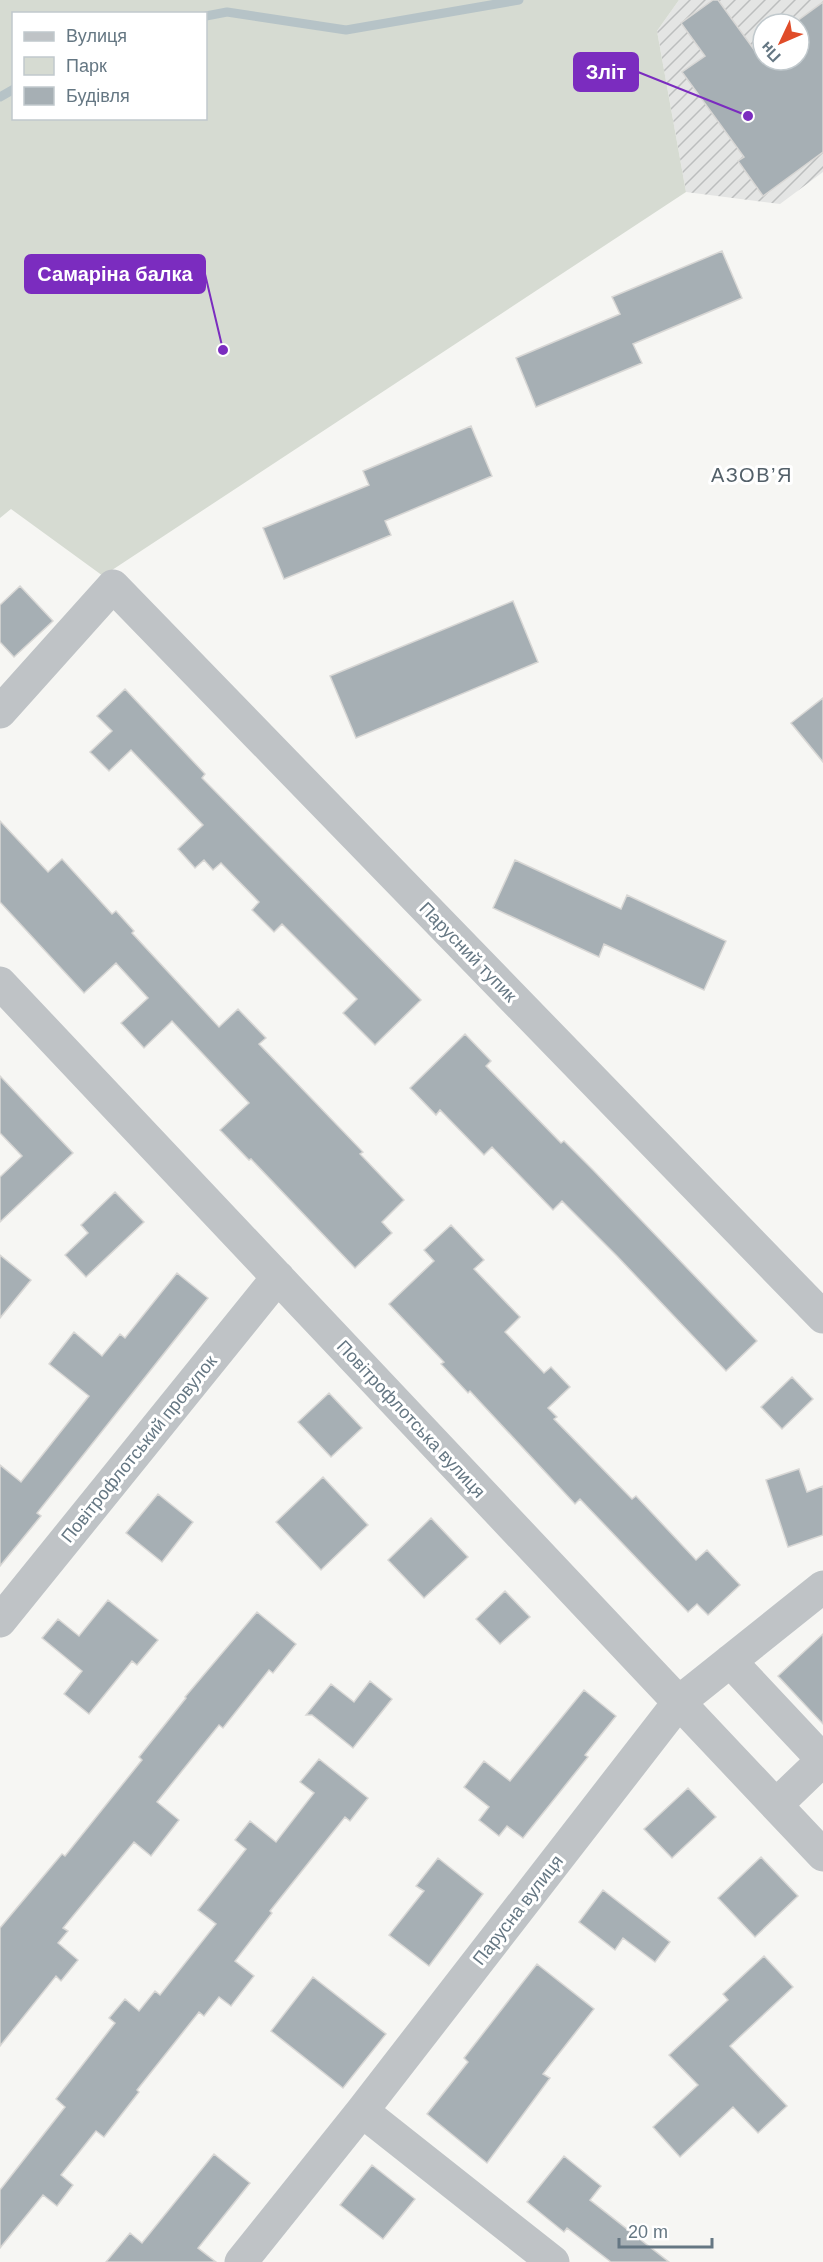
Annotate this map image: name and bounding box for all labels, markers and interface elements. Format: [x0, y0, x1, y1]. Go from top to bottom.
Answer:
legend [12, 12, 207, 120]
north arrow [751, 12, 811, 72]
text: Вулиця [66, 26, 127, 46]
text: Пн [757, 39, 784, 66]
callout: Зліт [574, 53, 638, 91]
text: Парк [66, 56, 107, 76]
text: Зліт [586, 61, 626, 83]
text: Будівля [66, 86, 130, 106]
callout: Самаріна балка [25, 255, 205, 293]
text: Самаріна балка [37, 263, 194, 285]
district label: АЗОВ’Я [711, 464, 793, 486]
street label: Парусний тупик [415, 898, 521, 1006]
street label: Повітрофлотська вулиця [333, 1336, 489, 1502]
street label: Повітрофлотський провулок [57, 1351, 221, 1547]
street label: Парусна вулиця [469, 1851, 567, 1969]
scale bar [619, 2211, 712, 2249]
text: 20 m [628, 2222, 668, 2242]

